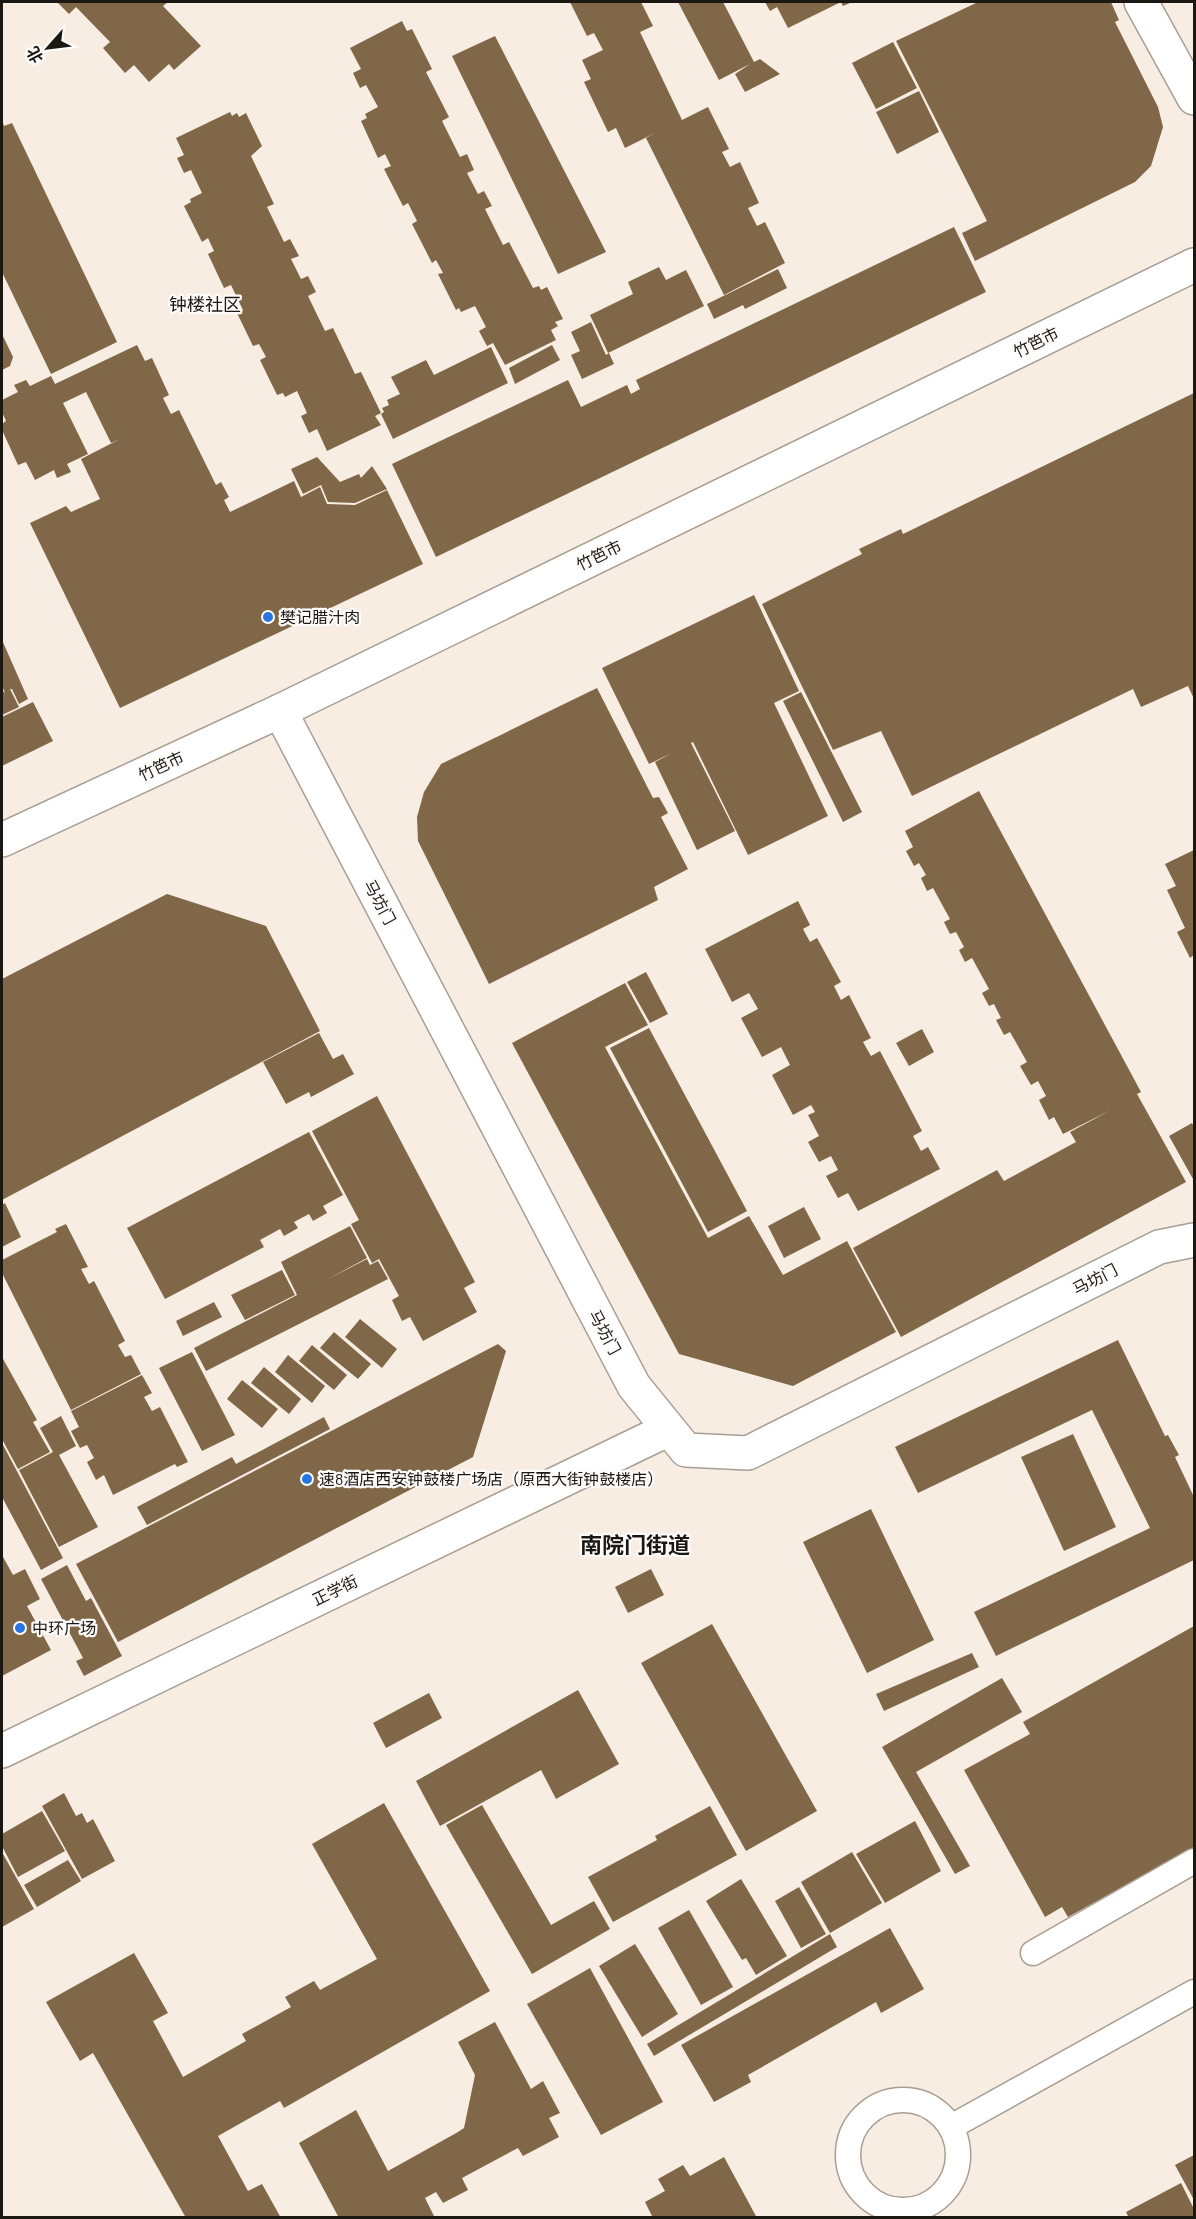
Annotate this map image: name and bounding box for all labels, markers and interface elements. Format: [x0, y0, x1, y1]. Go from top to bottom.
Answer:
north arrow [18, 18, 78, 78]
text: 北 [22, 44, 46, 67]
district label: 钟楼社区 [169, 293, 241, 315]
street label: 竹笆市 [1010, 322, 1062, 361]
street label: 竹笆市 [573, 535, 625, 574]
place label: 樊记腊汁肉 [280, 607, 360, 626]
marker: 樊记腊汁肉 [261, 610, 275, 624]
street label: 竹笆市 [135, 747, 187, 784]
street label: 马坊门 [361, 876, 400, 927]
street label: 马坊门 [1069, 1259, 1120, 1298]
street label: 马坊门 [586, 1306, 625, 1357]
place label: 速8酒店西安钟鼓楼广场店（原西大街钟鼓楼店） [319, 1469, 663, 1488]
marker: 速8酒店西安钟鼓楼广场店（原西大街钟鼓楼店） [300, 1472, 314, 1486]
district label: 南院门街道 [580, 1531, 690, 1557]
street label: 正学街 [309, 1570, 361, 1609]
place label: 中环广场 [32, 1618, 96, 1637]
marker: 中环广场 [13, 1621, 27, 1635]

